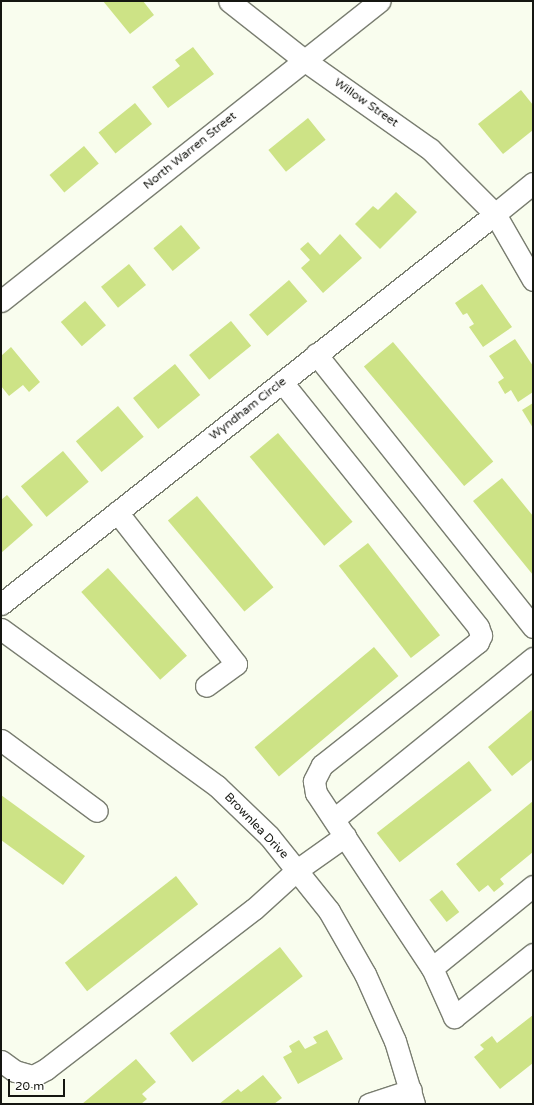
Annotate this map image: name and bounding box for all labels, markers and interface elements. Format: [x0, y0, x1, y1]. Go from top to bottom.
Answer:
street label: Willow Street [331, 76, 401, 130]
street label: North Warren Street [141, 109, 239, 193]
street label: Wyndham Circle [207, 375, 289, 443]
street label: Brownlea Drive [221, 790, 291, 862]
scale bar [10, 1071, 67, 1097]
text: 20 m [15, 1079, 44, 1093]

